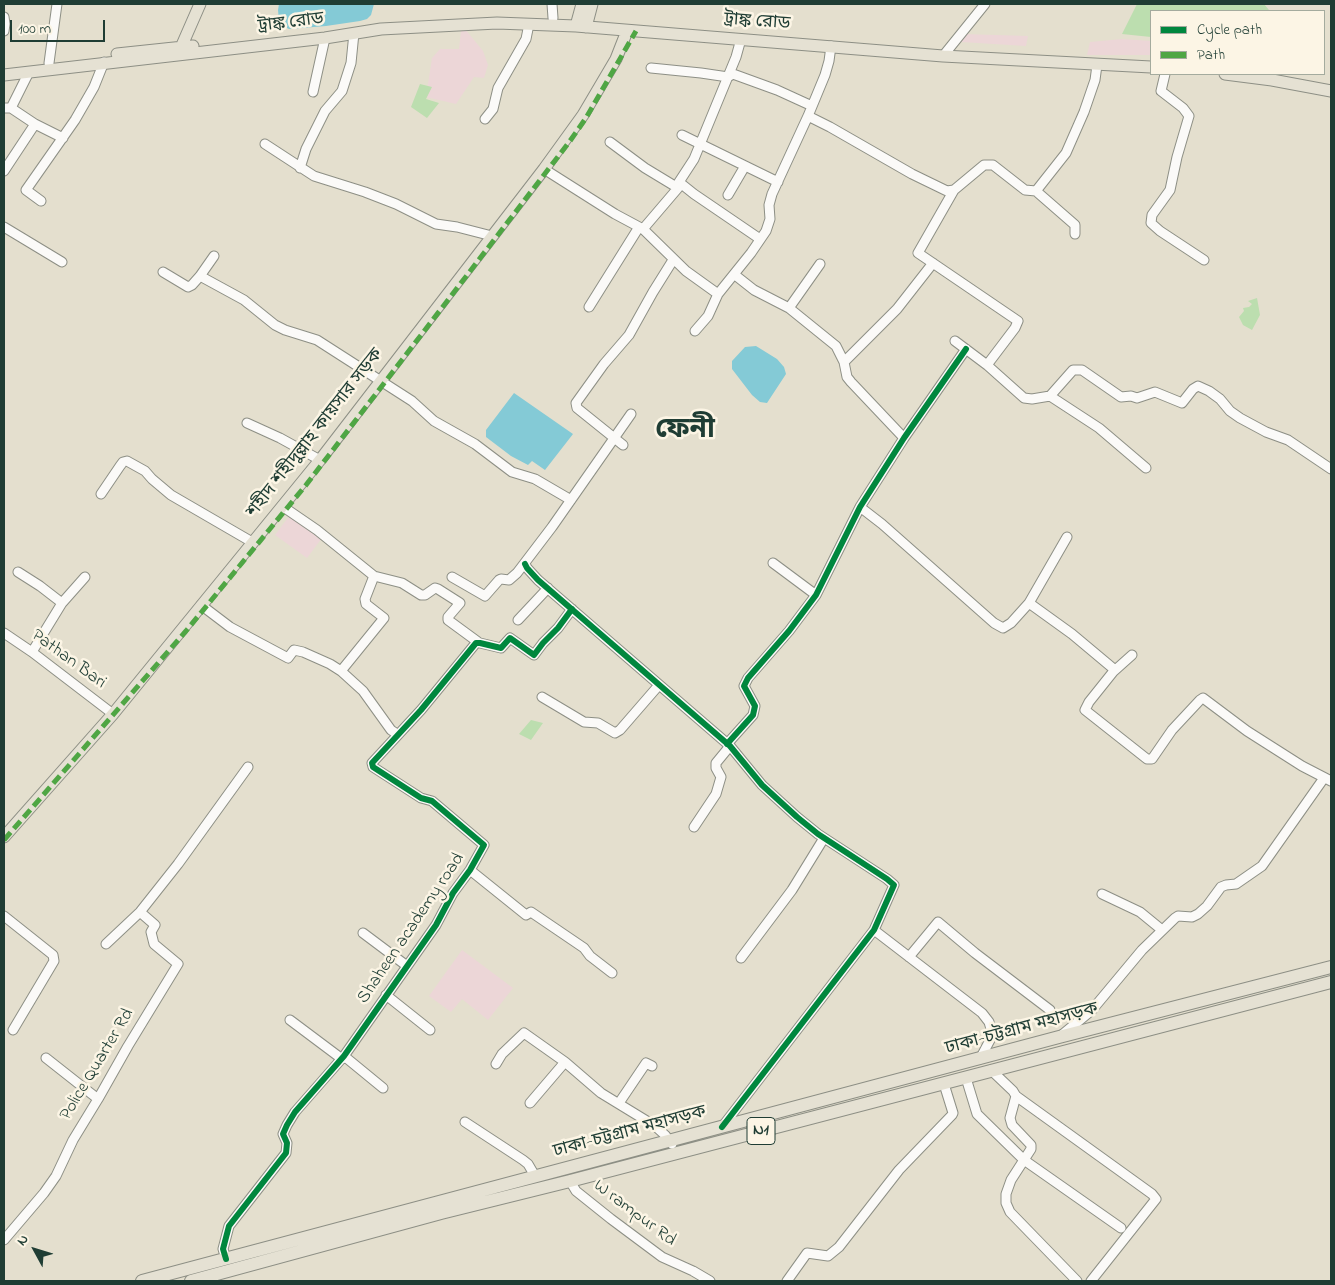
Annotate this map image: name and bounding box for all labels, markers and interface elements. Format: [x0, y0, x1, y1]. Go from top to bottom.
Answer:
street label: ট্রাঙ্ক রোড [257, 9, 325, 39]
scale bar [12, 10, 108, 42]
street label: ট্রাঙ্ক রোড [723, 10, 791, 36]
legend [1150, 10, 1325, 75]
text: 100 m [18, 18, 51, 40]
text: Cycle path [1197, 19, 1262, 41]
text: Path [1197, 44, 1225, 66]
street label: শহীদ শহীদুল্লাহ কায়সার সড়ক [243, 345, 389, 523]
district label: ফেনী [655, 415, 715, 449]
street label: Pathan Bari [26, 626, 110, 694]
street label: Shaheen academy road [354, 850, 470, 1008]
street label: ঢাকা-চট্টগ্রাম মহাসড়ক [943, 999, 1101, 1061]
street label: Police Quarter Rd [56, 1005, 140, 1125]
street label: ঢাকা-চট্টগ্রাম মহাসড়ক [551, 1102, 709, 1164]
road number: N1 [747, 1118, 775, 1144]
street label: W rampur Rd [588, 1176, 680, 1252]
north arrow [10, 1225, 60, 1275]
text: N [12, 1230, 34, 1251]

